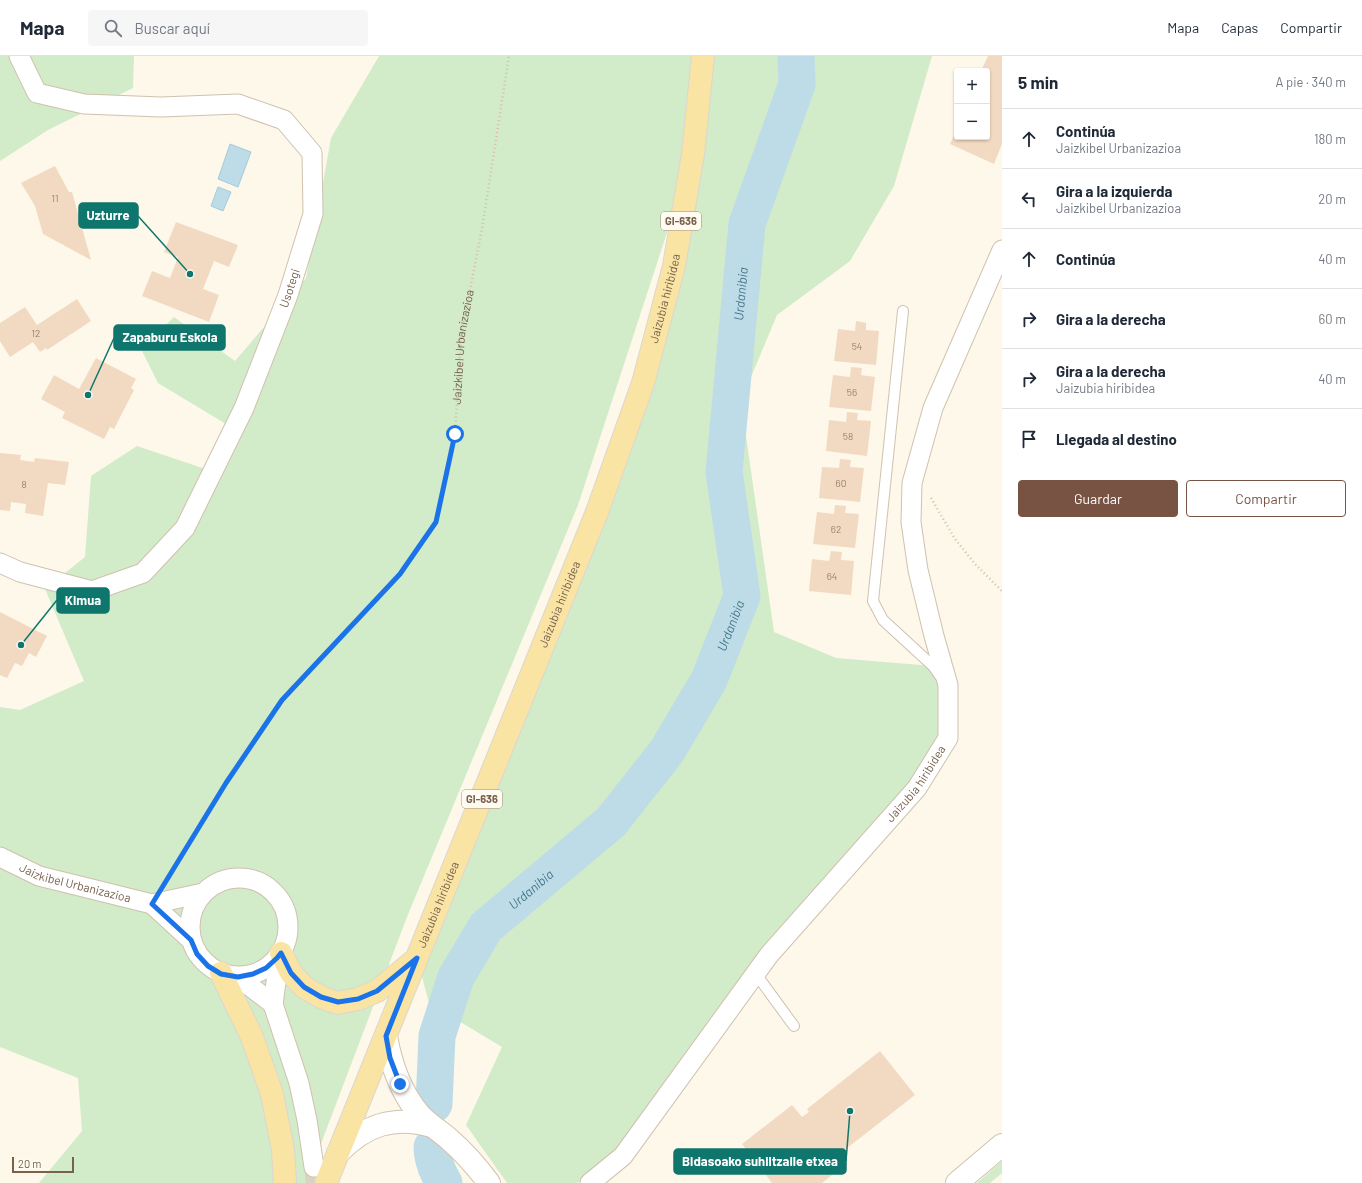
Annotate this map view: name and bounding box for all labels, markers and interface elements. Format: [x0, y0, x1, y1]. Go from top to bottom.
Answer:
search box [88, 10, 368, 46]
text: Mapa [20, 16, 64, 39]
icon: search [102, 17, 124, 39]
text: Buscar aquí [134, 19, 210, 37]
text: Mapa [1167, 19, 1199, 36]
text: Capas [1221, 19, 1258, 36]
text: Compartir [1280, 19, 1342, 36]
map controls [954, 68, 990, 140]
button: + [954, 68, 990, 104]
text: 5 min [1018, 72, 1058, 92]
text: A pie · 340 m [1276, 74, 1346, 90]
button: − [954, 104, 990, 140]
text: Continúa [1056, 122, 1116, 140]
icon: ahead [1018, 128, 1040, 150]
text: 180 m [1314, 131, 1346, 147]
text: Jaizkibel Urbanizazioa [1056, 140, 1181, 156]
text: Gira a la izquierda [1056, 182, 1172, 200]
icon: left [1018, 188, 1040, 210]
text: 20 m [1318, 191, 1346, 207]
house number: 11 [51, 192, 59, 204]
text: Jaizkibel Urbanizazioa [1056, 200, 1181, 216]
callout: Uzturre [79, 203, 138, 228]
text: Uzturre [86, 207, 130, 223]
road number: GI-636 [661, 212, 701, 230]
icon: ahead [1018, 248, 1040, 270]
text: Continúa [1056, 250, 1116, 268]
text: 40 m [1318, 251, 1346, 267]
street label: Jaizubia hiribidea [646, 253, 682, 344]
water label: Urdanibia [730, 266, 751, 321]
street label: Usotegi [276, 267, 302, 309]
street label: Jaizkibel Urbanizazioa [449, 288, 476, 405]
icon: right [1018, 308, 1040, 330]
text: Gira a la derecha [1056, 310, 1166, 328]
text: 60 m [1319, 311, 1346, 327]
callout: Zapaburu Eskola [114, 325, 225, 350]
house number: 12 [32, 327, 40, 339]
text: Zapaburu Eskola [122, 329, 218, 345]
house number: 54 [852, 340, 862, 352]
text: Gira a la derecha [1056, 362, 1166, 380]
icon: right [1018, 368, 1040, 390]
text: 40 m [1318, 371, 1346, 387]
text: Jaizubia hiribidea [1056, 380, 1155, 396]
house number: 56 [847, 386, 857, 398]
route start [446, 425, 464, 443]
icon: arrive [1018, 428, 1040, 450]
house number: 58 [843, 430, 853, 442]
text: Llegada al destino [1056, 430, 1177, 448]
house number: 60 [836, 477, 846, 489]
house number: 8 [21, 478, 27, 490]
button: Guardar [1018, 480, 1178, 517]
button: Compartir [1186, 480, 1346, 517]
house number: 62 [831, 523, 841, 535]
street label: Jaizubia hiribidea [535, 559, 582, 649]
house number: 64 [827, 570, 837, 582]
callout: Kimua [57, 588, 109, 613]
text: Kimua [65, 592, 101, 608]
water label: Urdanibia [713, 598, 748, 653]
street label: Jaizubia hiribidea [882, 742, 948, 824]
road number: GI-636 [462, 790, 502, 808]
street label: Jaizubia hiribidea [414, 859, 461, 950]
street label: Jaizkibel Urbanizazioa [17, 860, 133, 905]
water label: Urdanibia [505, 866, 557, 913]
route end [391, 1075, 409, 1093]
callout: Bidasoako suhiltzaile etxea [674, 1149, 846, 1174]
text: Bidasoako suhiltzaile etxea [682, 1153, 838, 1169]
scale bar [12, 1155, 74, 1174]
text: 20 m [18, 1157, 41, 1170]

